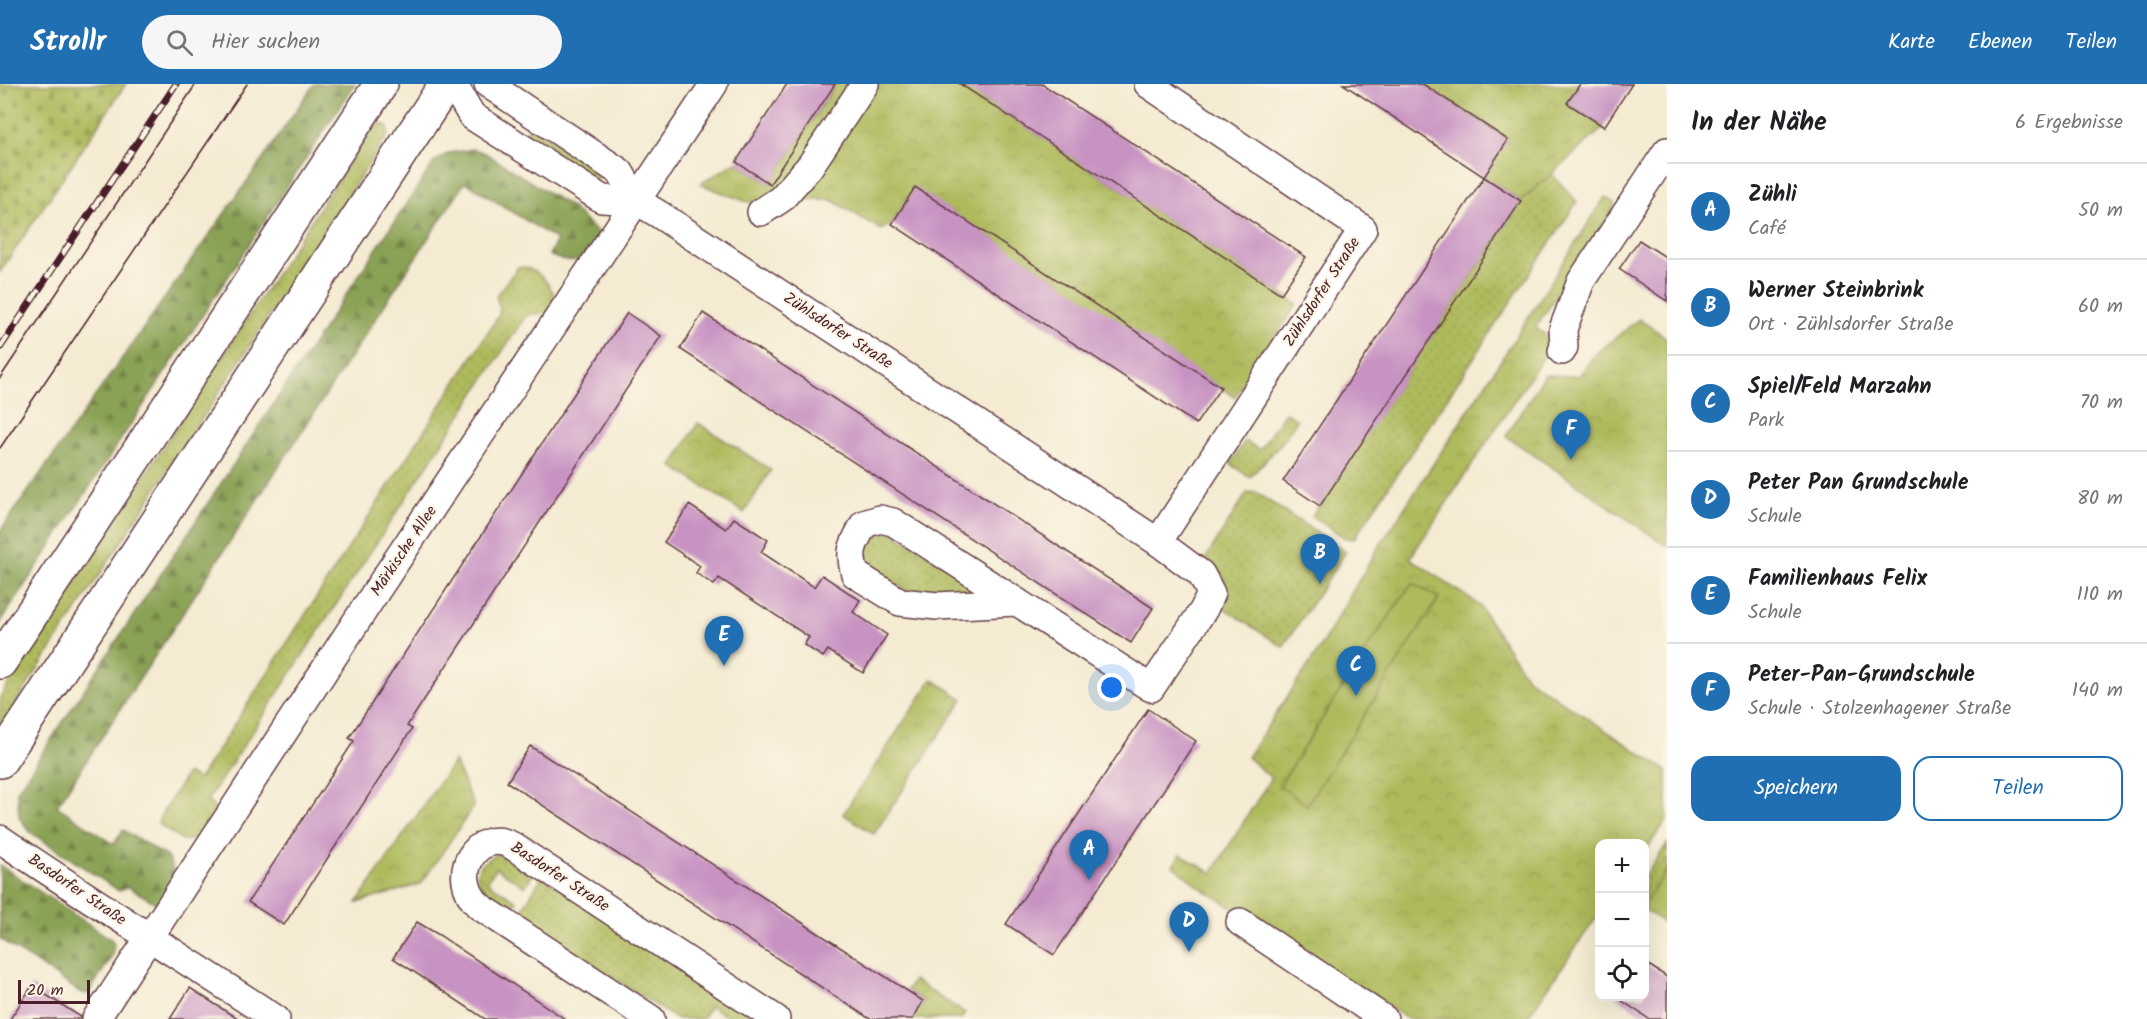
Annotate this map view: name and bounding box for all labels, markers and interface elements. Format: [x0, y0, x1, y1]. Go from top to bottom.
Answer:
search box [142, 15, 562, 69]
text: Strollr [30, 20, 106, 65]
text: Hier suchen [211, 25, 320, 60]
icon: search [163, 26, 196, 59]
text: Karte [1888, 26, 1935, 59]
text: Ebenen [1968, 26, 2033, 59]
text: Teilen [2066, 26, 2117, 59]
text: In der Nähe [1691, 102, 1827, 144]
text: 6 Ergebnisse [2015, 107, 2123, 139]
text: Zühli [1748, 178, 1797, 213]
text: A [1704, 195, 1717, 227]
text: 50 m [2078, 195, 2123, 227]
text: Café [1748, 213, 1786, 245]
street label: Zühlsdorfer Straße [1277, 232, 1367, 352]
text: Werner Steinbrink [1748, 274, 1923, 309]
street label: Zühlsdorfer Straße [778, 286, 898, 376]
text: B [1704, 291, 1717, 323]
text: 60 m [2078, 291, 2123, 323]
text: Ort · Zühlsdorfer Straße [1748, 309, 1953, 341]
text: Spiel/Feld Marzahn [1748, 370, 1932, 405]
text: C [1704, 387, 1717, 419]
text: 70 m [2080, 387, 2123, 419]
text: Park [1748, 405, 1784, 437]
pin: F [1552, 410, 1590, 460]
text: Peter Pan Grundschule [1748, 466, 1968, 501]
text: D [1704, 483, 1717, 515]
text: 80 m [2077, 483, 2123, 515]
street label: Märkische Allee [364, 501, 444, 601]
text: Schule [1748, 501, 1802, 533]
pin: B [1300, 534, 1340, 584]
text: Familienhaus Felix [1748, 562, 1927, 597]
text: E [1705, 579, 1716, 611]
text: 110 m [2077, 579, 2123, 611]
text: Schule [1748, 597, 1802, 629]
pin: E [704, 616, 744, 666]
pin: C [1336, 646, 1376, 696]
text: Peter-Pan-Grundschule [1748, 658, 1975, 693]
your location [1097, 673, 1126, 702]
text: F [1705, 675, 1716, 707]
text: 140 m [2072, 675, 2123, 707]
text: Schule · Stolzenhagener Straße [1748, 693, 2011, 725]
button: Speichern [1691, 756, 1901, 821]
button: Teilen [1913, 756, 2123, 821]
pin: A [1070, 830, 1108, 880]
street label: Basdorfer Straße [505, 835, 615, 919]
map controls [1595, 839, 1649, 1001]
button: + [1595, 839, 1649, 893]
street label: Basdorfer Straße [23, 848, 131, 932]
button: − [1595, 893, 1649, 947]
pin: D [1170, 902, 1208, 952]
button: locate [1595, 947, 1649, 1001]
scale bar [18, 977, 90, 1004]
text: 20 m [27, 978, 63, 1003]

